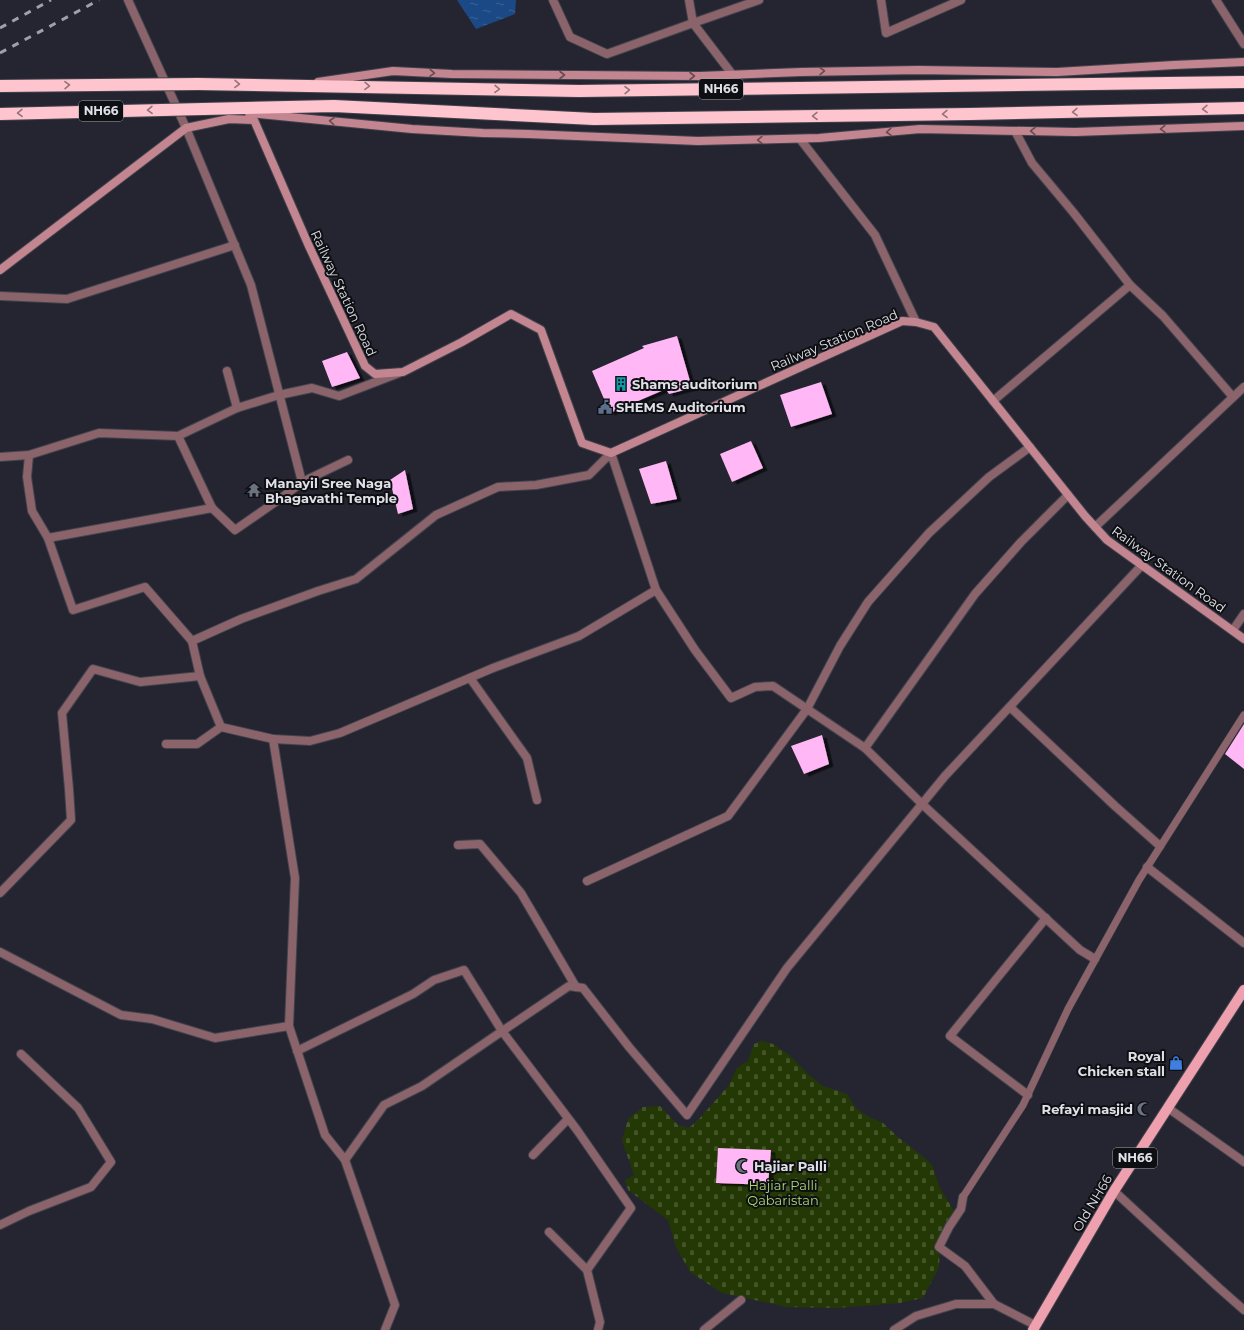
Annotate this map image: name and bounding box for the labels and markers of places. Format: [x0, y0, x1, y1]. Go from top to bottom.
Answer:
building icon: Shams auditorium [613, 376, 629, 392]
place label: Shams auditorium [632, 376, 757, 392]
public building icon: SHEMS Auditorium [597, 399, 613, 415]
place label: SHEMS Auditorium [616, 399, 746, 415]
place label: Manayil Sree Naga Bhagavathi Temple [265, 475, 397, 506]
temple icon: Manayil Sree Naga Bhagavathi Temple [246, 482, 262, 498]
place label: Royal Chicken stall [1078, 1048, 1165, 1079]
shop icon: Royal Chicken stall [1168, 1055, 1184, 1071]
place label: Refayi masjid [1042, 1101, 1133, 1117]
mosque icon: Refayi masjid [1136, 1101, 1152, 1117]
mosque icon: Hajiar Palli [735, 1158, 751, 1174]
place label: Hajiar Palli [754, 1158, 827, 1174]

